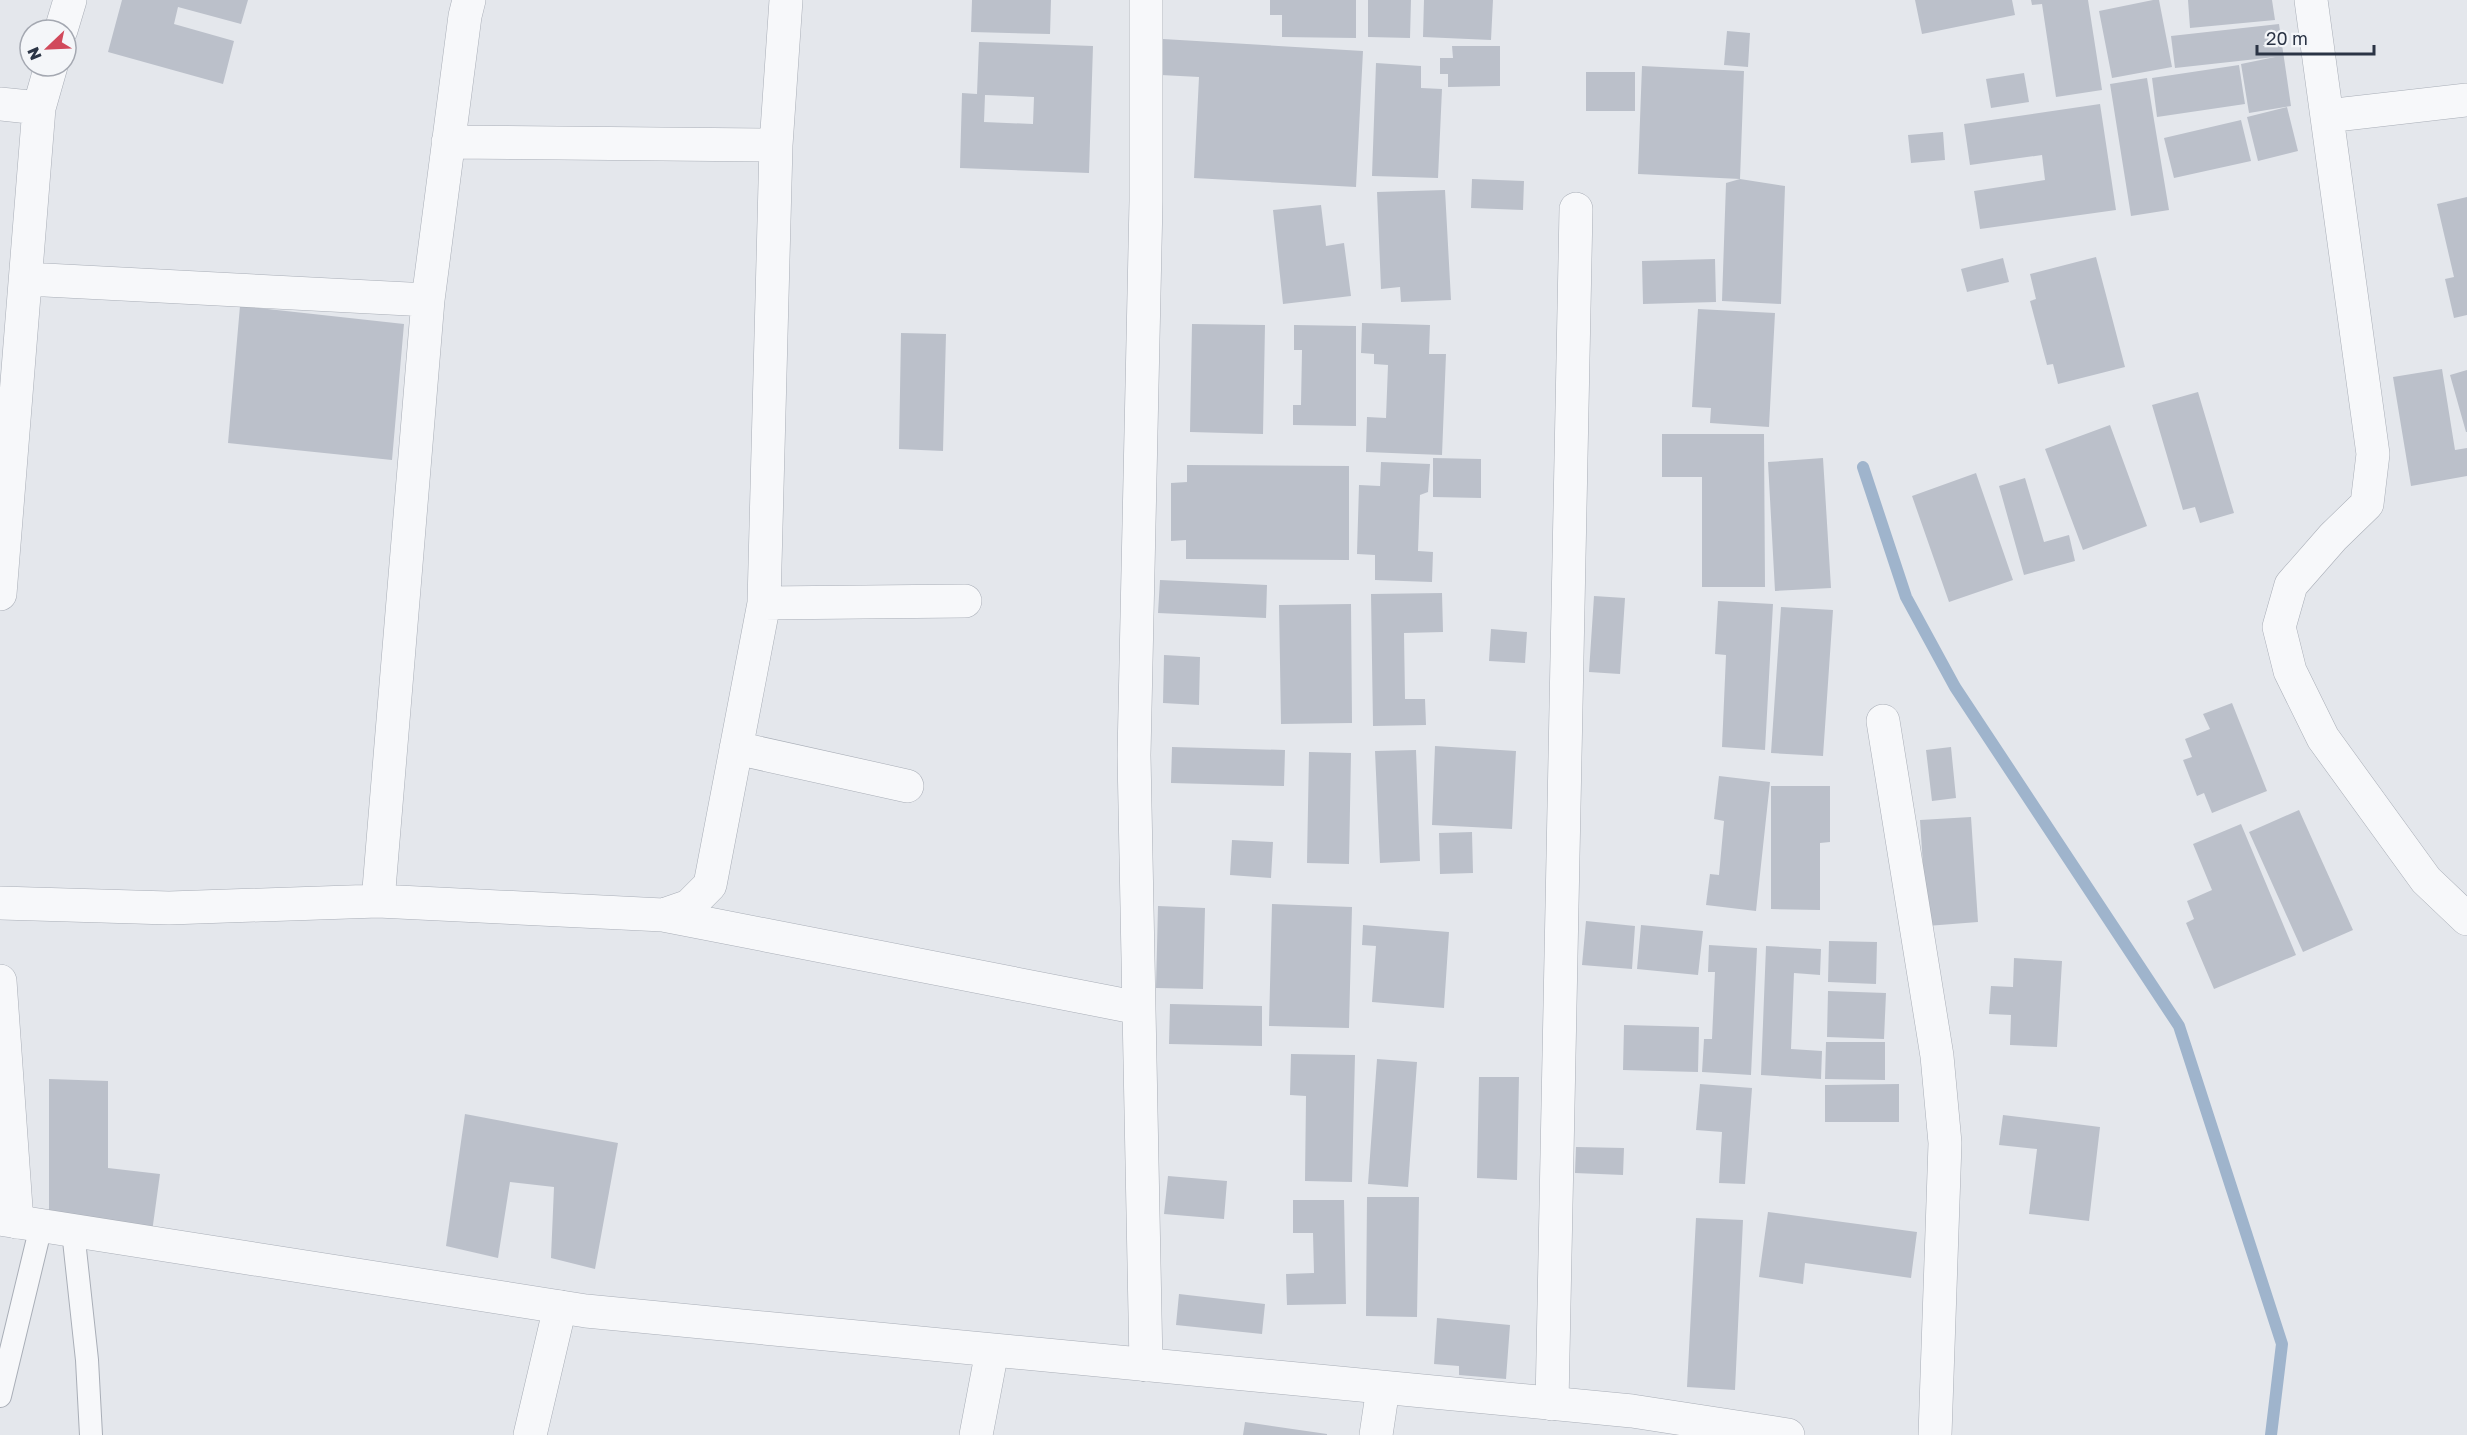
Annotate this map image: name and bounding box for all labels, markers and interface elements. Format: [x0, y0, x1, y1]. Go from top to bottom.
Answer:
north arrow [18, 18, 78, 78]
scale bar [2257, 18, 2374, 56]
text: 20 m [2266, 27, 2308, 49]
text: N [23, 44, 46, 63]

